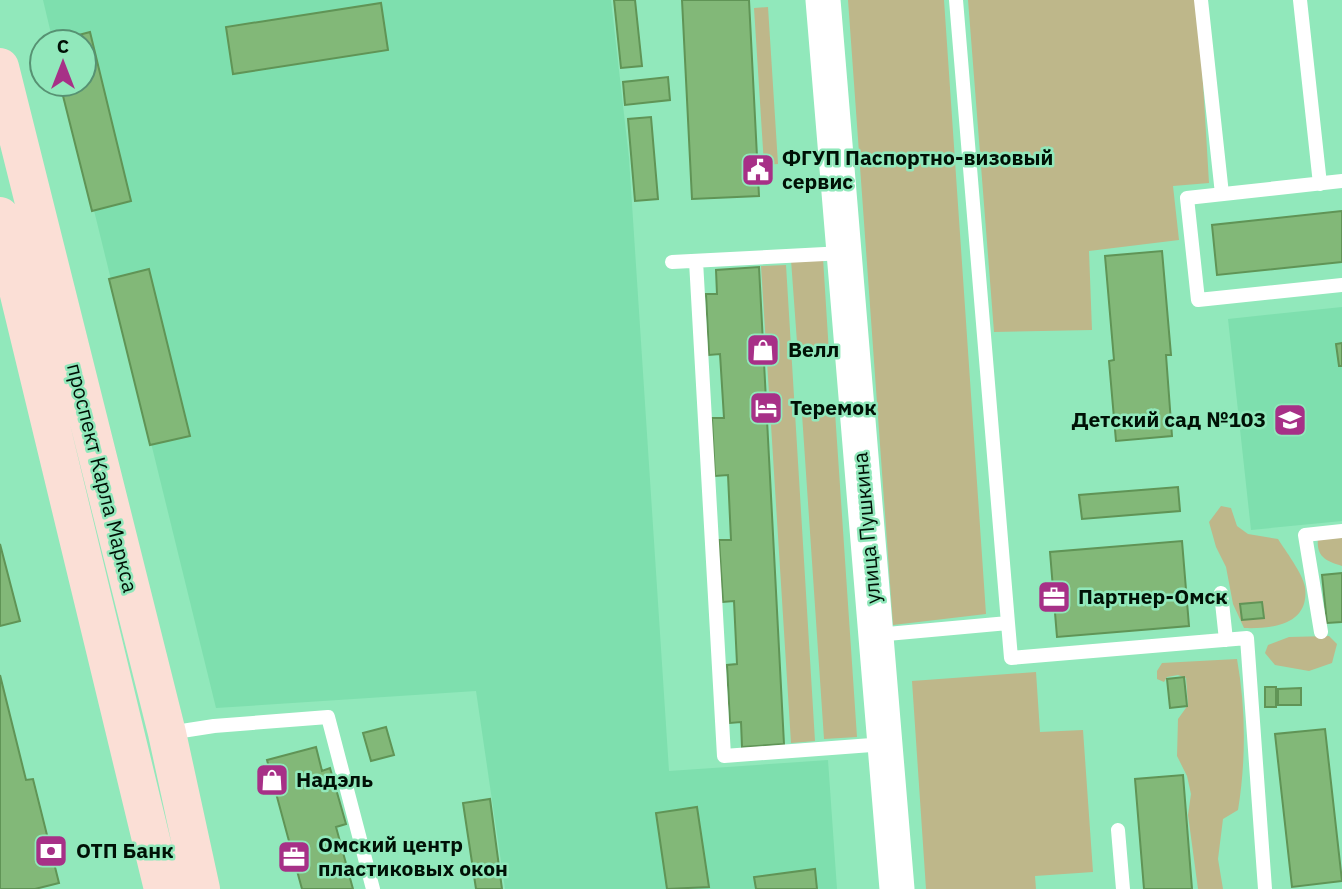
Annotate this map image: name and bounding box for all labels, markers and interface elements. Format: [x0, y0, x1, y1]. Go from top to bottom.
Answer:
north arrow [28, 28, 98, 98]
text: С [57, 34, 69, 58]
place label: ФГУП Паспортно-визовый сервис [782, 143, 1053, 195]
public building icon: ФГУП Паспортно-визовый сервис [739, 151, 777, 189]
shop icon: Велл [744, 331, 782, 369]
place label: Велл [788, 335, 839, 363]
street label: проспект Карла Маркса [61, 360, 145, 595]
hotel icon: Теремок [747, 389, 785, 427]
place label: Теремок [790, 393, 877, 421]
school or university icon: Детский сад №103 [1271, 401, 1309, 439]
place label: Детский сад №103 [1071, 405, 1266, 433]
street label: улица Пушкина [845, 451, 887, 605]
office icon: Партнер-Омск [1035, 578, 1073, 616]
place label: Партнер-Омск [1078, 582, 1228, 610]
shop icon: Надэль [253, 761, 291, 799]
place label: Надэль [296, 765, 373, 793]
place label: Омский центр пластиковых окон [318, 830, 508, 882]
bank icon: ОТП Банк [32, 832, 70, 870]
place label: ОТП Банк [76, 836, 174, 864]
office icon: Омский центр пластиковых окон [275, 838, 313, 876]

